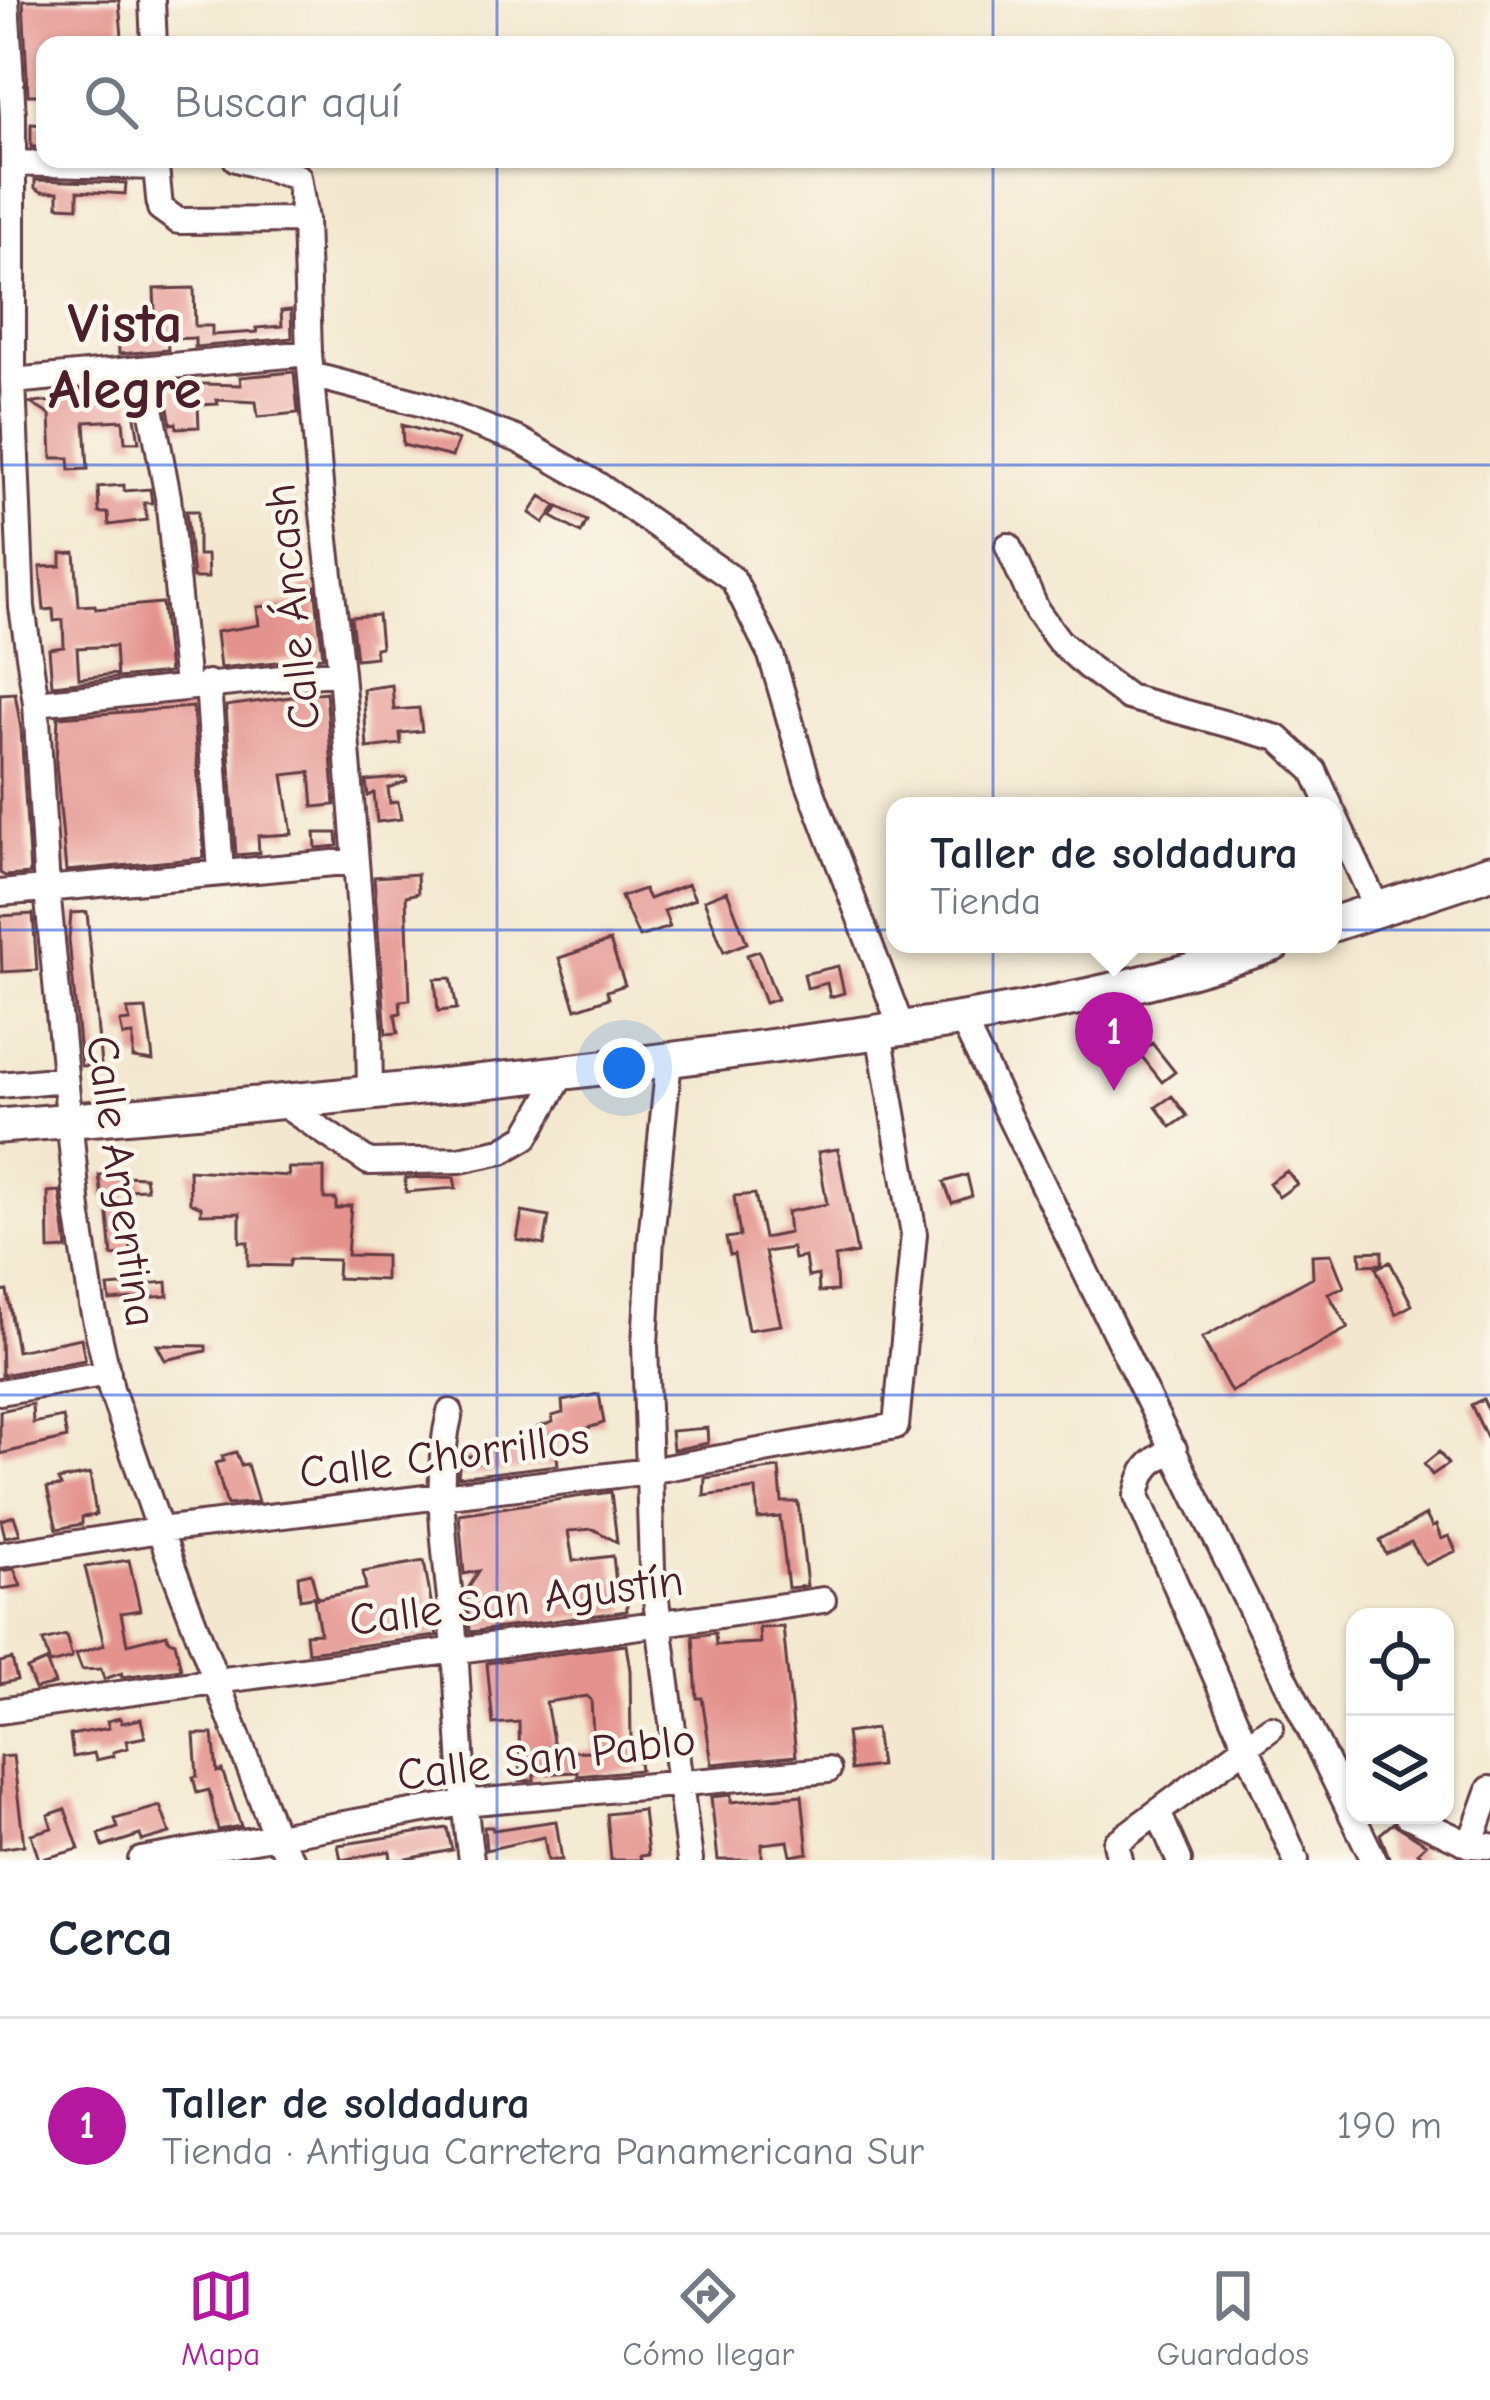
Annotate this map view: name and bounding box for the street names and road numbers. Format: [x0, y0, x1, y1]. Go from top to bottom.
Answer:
street label: Calle Áncash [253, 481, 331, 732]
street label: Calle Argentina [76, 1032, 168, 1330]
street label: Calle Chorrillos [296, 1411, 592, 1499]
street label: Calle San Agustín [346, 1554, 686, 1646]
street label: Calle San Pablo [394, 1713, 698, 1801]

